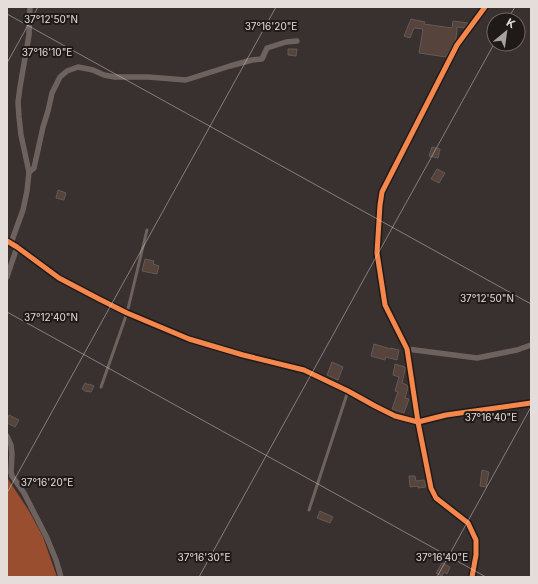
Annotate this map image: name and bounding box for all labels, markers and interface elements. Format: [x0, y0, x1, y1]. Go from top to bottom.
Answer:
north arrow [486, 12, 526, 52]
text: 37°12'50"N [24, 13, 78, 25]
text: K [504, 15, 518, 31]
text: 37°16'20"E [245, 20, 297, 32]
text: 37°16'10"E [22, 46, 72, 58]
text: 37°12'50"N [460, 292, 514, 304]
text: 37°12'40"N [24, 311, 78, 323]
text: 37°16'40"E [465, 411, 517, 423]
text: 37°16'20"E [21, 476, 73, 488]
text: 37°16'30"E [178, 551, 230, 563]
text: 37°16'40"E [416, 551, 468, 563]

